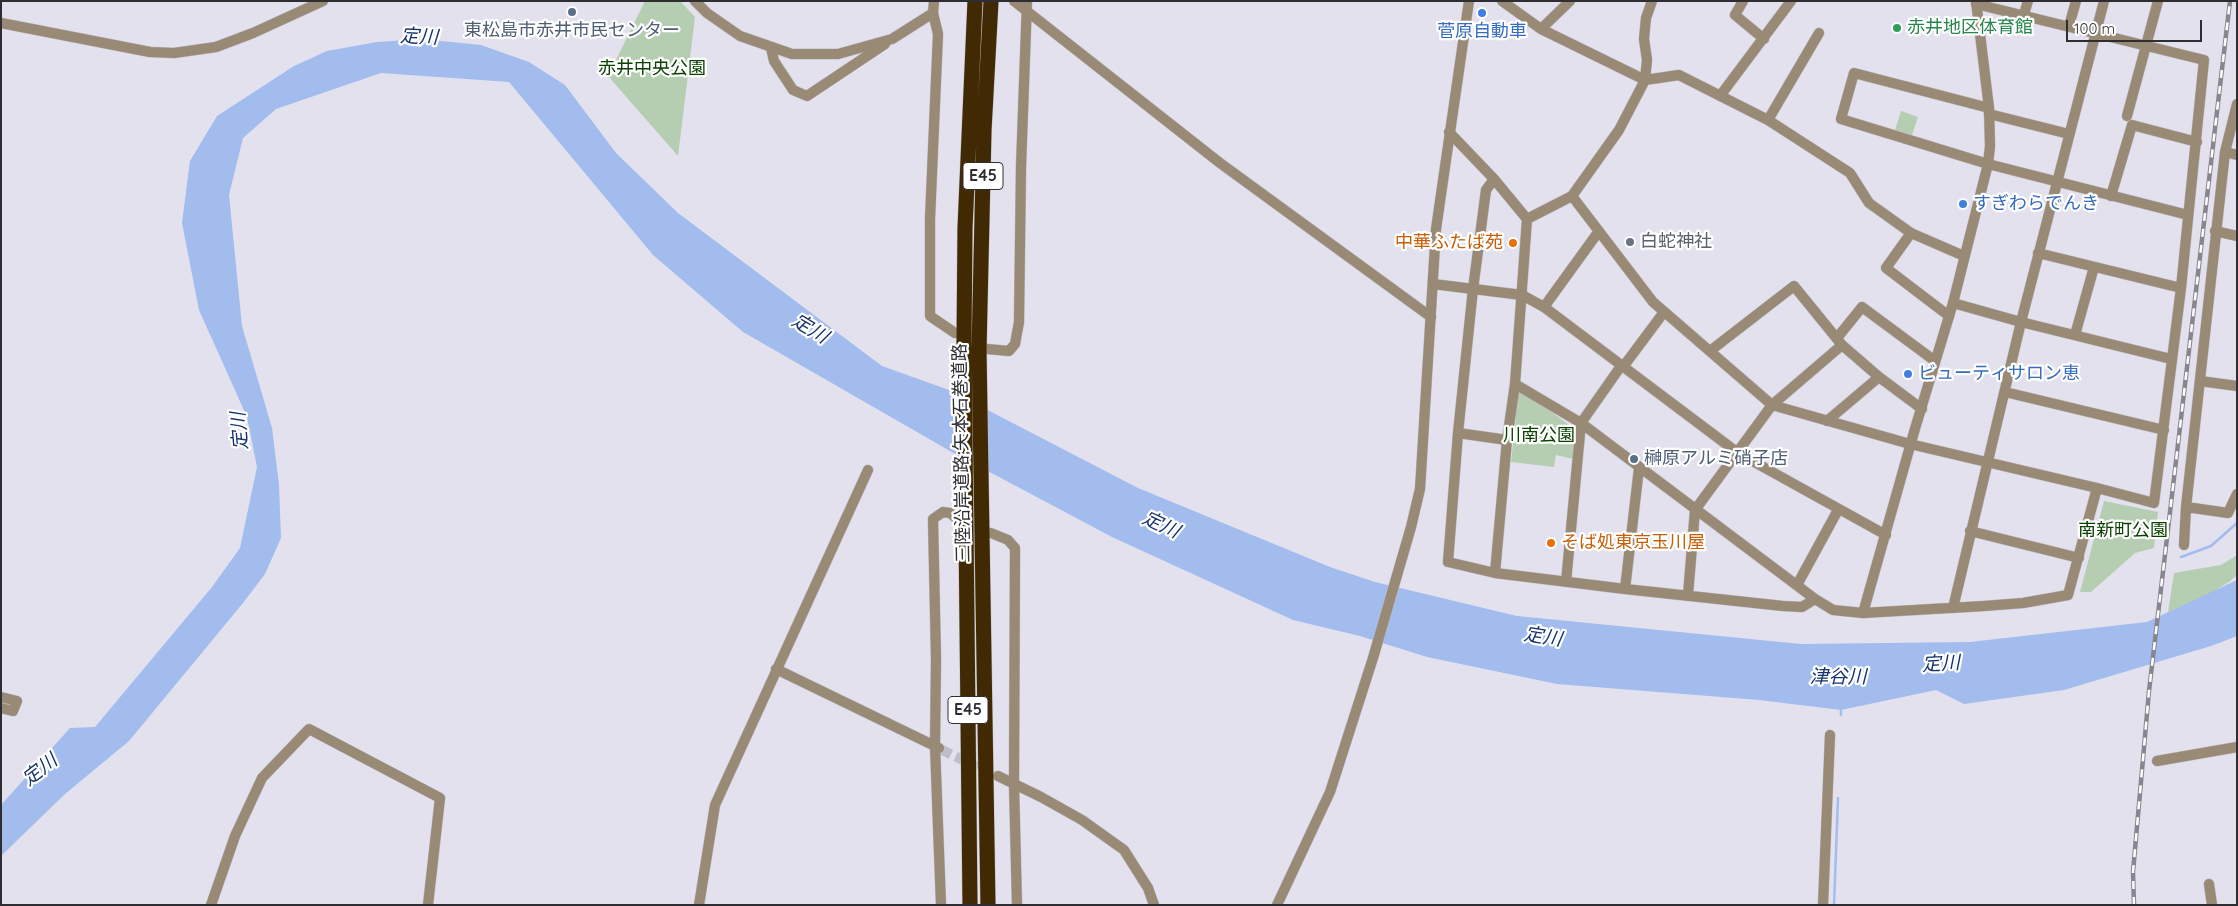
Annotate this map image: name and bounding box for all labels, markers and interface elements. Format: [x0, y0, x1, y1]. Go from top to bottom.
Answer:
marker: 東松島市赤井市民センター [566, 6, 578, 18]
marker: 菅原自動車 [1476, 7, 1488, 19]
scale bar [2068, 10, 2204, 42]
place label: 赤井地区体育館 [1907, 17, 2033, 39]
text: 100 m [2074, 19, 2115, 38]
place label: 東松島市赤井市民センター [464, 20, 680, 42]
place label: 菅原自動車 [1437, 21, 1527, 43]
marker: 赤井地区体育館 [1891, 22, 1903, 34]
water label: 定川 [399, 25, 439, 49]
park label: 赤井中央公園 [598, 58, 706, 80]
road number: E45 [963, 162, 1003, 190]
place label: すぎわらでんき [1973, 193, 2099, 215]
marker: すぎわらでんき [1957, 198, 1969, 210]
place label: 白蛇神社 [1640, 231, 1712, 253]
place label: 中華ふたば苑 [1395, 232, 1503, 254]
marker: 白蛇神社 [1624, 236, 1636, 248]
marker: 中華ふたば苑 [1507, 237, 1519, 249]
water label: 定川 [788, 309, 832, 349]
street label: 三陸沿岸道路;矢本石巻道路 [949, 343, 975, 563]
place label: ビューティサロン恵 [1918, 363, 2080, 385]
marker: ビューティサロン恵 [1902, 368, 1914, 380]
water label: 定川 [227, 411, 253, 451]
park label: 川南公園 [1503, 425, 1575, 447]
place label: 榊原アルミ硝子店 [1644, 448, 1788, 470]
marker: 榊原アルミ硝子店 [1628, 453, 1640, 465]
water label: 定川 [1139, 507, 1183, 543]
park label: 南新町公園 [2078, 520, 2168, 542]
place label: そば処東京玉川屋 [1561, 532, 1705, 554]
marker: そば処東京玉川屋 [1545, 537, 1557, 549]
water label: 定川 [1522, 623, 1564, 651]
water label: 定川 [1921, 652, 1961, 676]
water label: 津谷川 [1810, 666, 1866, 688]
road number: E45 [948, 696, 988, 724]
water label: 定川 [18, 749, 62, 791]

